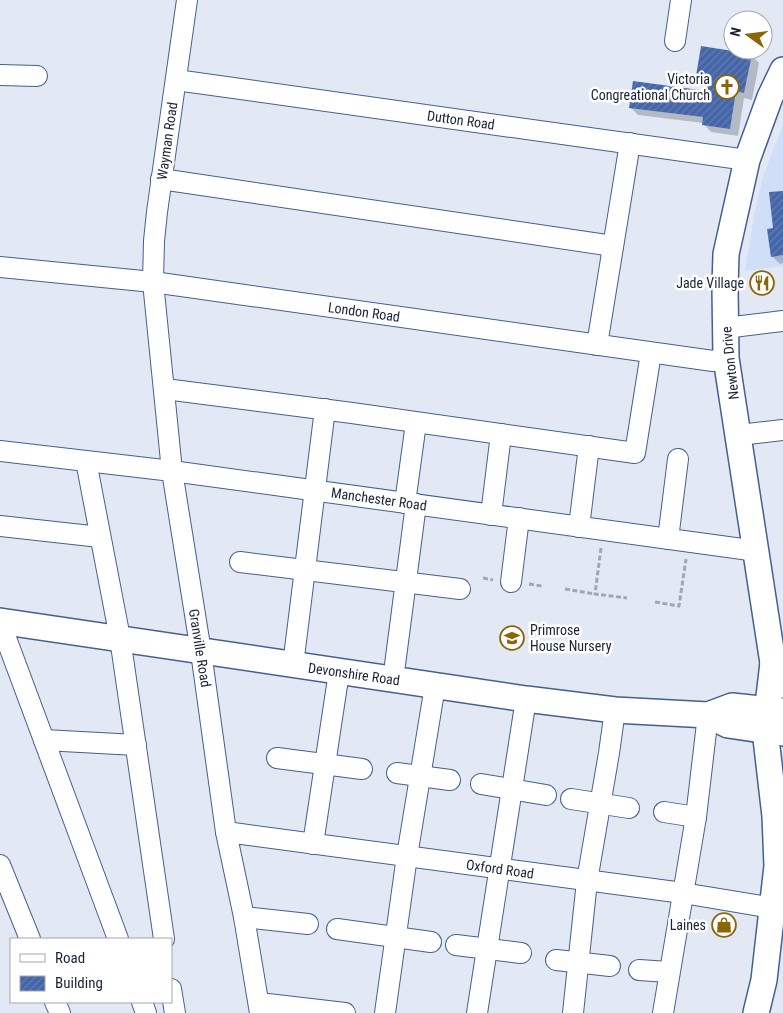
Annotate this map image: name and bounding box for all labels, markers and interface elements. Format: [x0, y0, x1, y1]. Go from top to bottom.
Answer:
north arrow [723, 10, 773, 60]
text: N [727, 26, 744, 38]
place label: Victoria Congreational Church [591, 71, 710, 103]
church icon: Victoria Congreational Church [714, 74, 740, 100]
street label: Wayman Road [154, 101, 180, 181]
street label: Dutton Road [426, 107, 496, 133]
restaurant icon: Jade Village [749, 270, 775, 296]
place label: Jade Village [676, 275, 744, 291]
street label: London Road [327, 299, 401, 325]
street label: Newton Drive [718, 325, 742, 400]
street label: Manchester Road [330, 484, 428, 514]
street label: Granville Road [186, 608, 214, 688]
place label: Primrose House Nursery [530, 622, 612, 654]
school or university icon: Primrose House Nursery [499, 625, 525, 651]
street label: Devonshire Road [307, 660, 401, 688]
street label: Oxford Road [465, 856, 535, 882]
shop icon: Laines [711, 912, 737, 938]
place label: Laines [670, 917, 706, 933]
legend [10, 938, 172, 1003]
text: Road [55, 949, 85, 967]
text: Building [55, 974, 103, 992]

